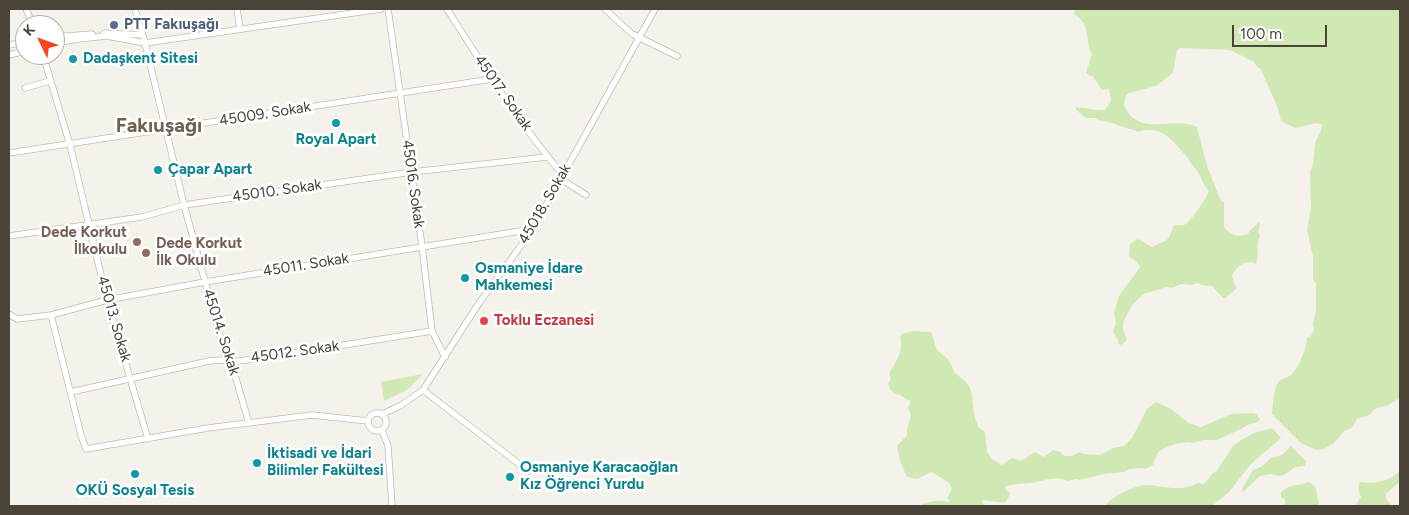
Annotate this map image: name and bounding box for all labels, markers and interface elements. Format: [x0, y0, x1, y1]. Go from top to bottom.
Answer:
north arrow [15, 15, 65, 65]
scale bar [1234, 15, 1329, 47]
place label: PTT Fakıuşağı [124, 16, 219, 34]
marker: PTT Fakıuşağı [108, 19, 120, 31]
text: K [20, 21, 39, 39]
text: 100 m [1240, 25, 1282, 43]
place label: Dadaşkent Sitesi [83, 50, 198, 68]
street label: 45017. Sokak [470, 52, 536, 134]
marker: Dadaşkent Sitesi [67, 53, 79, 65]
street label: 45009. Sokak [218, 98, 312, 130]
district label: Fakıuşağı [116, 114, 202, 138]
marker: Royal Apart [330, 117, 342, 129]
place label: Royal Apart [295, 131, 377, 149]
street label: 45016. Sokak [398, 139, 428, 229]
place label: Çapar Apart [168, 161, 253, 179]
street label: 45018. Sokak [515, 161, 575, 247]
marker: Çapar Apart [152, 164, 164, 176]
street label: 45010. Sokak [231, 176, 323, 206]
place label: Dede Korkut İlkokulu [41, 224, 127, 259]
place label: Dede Korkut İlk Okulu [156, 235, 242, 270]
marker: Dede Korkut İlkokulu [131, 236, 143, 248]
marker: Dede Korkut İlk Okulu [140, 247, 152, 259]
street label: 45011. Sokak [262, 249, 350, 281]
place label: Osmaniye İdare Mahkemesi [475, 260, 583, 295]
marker: Osmaniye İdare Mahkemesi [459, 272, 471, 284]
street label: 45013. Sokak [93, 274, 135, 364]
street label: 45014. Sokak [199, 286, 243, 378]
place label: Toklu Eczanesi [494, 312, 594, 330]
marker: Toklu Eczanesi [478, 315, 490, 327]
street label: 45012. Sokak [250, 337, 340, 367]
place label: İktisadi ve İdari Bilimler Fakültesi [267, 445, 384, 480]
marker: İktisadi ve İdari Bilimler Fakültesi [251, 457, 263, 469]
place label: Osmaniye Karacaoğlan Kız Öğrenci Yurdu [520, 459, 678, 494]
marker: OKÜ Sosyal Tesis [129, 468, 141, 480]
marker: Osmaniye Karacaoğlan Kız Öğrenci Yurdu [504, 471, 516, 483]
place label: OKÜ Sosyal Tesis [76, 482, 194, 500]

